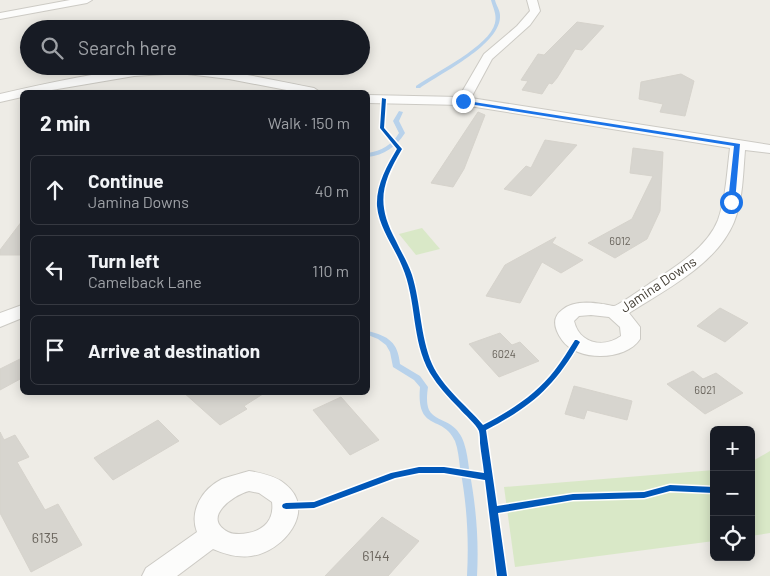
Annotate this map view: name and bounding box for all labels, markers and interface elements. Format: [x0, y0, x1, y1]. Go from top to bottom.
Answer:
search box [20, 20, 370, 75]
icon: search [38, 34, 66, 62]
text: Search here [78, 36, 177, 59]
route end [452, 90, 475, 113]
text: 2 min [40, 110, 90, 135]
text: Walk · 150 m [268, 113, 350, 132]
text: Continue [88, 169, 164, 192]
icon: ahead [41, 176, 69, 204]
text: 40 m [315, 181, 349, 200]
route start [720, 191, 743, 214]
text: Jamina Downs [88, 192, 189, 211]
house number: 6012 [609, 234, 631, 247]
text: Turn left [88, 249, 159, 272]
street label: Jamina Downs [617, 252, 700, 316]
icon: left [41, 256, 69, 284]
text: 110 m [312, 261, 349, 280]
text: Camelback Lane [88, 272, 202, 291]
icon: arrive [41, 336, 69, 364]
text: Arrive at destination [88, 339, 260, 362]
house number: 6024 [492, 347, 516, 360]
house number: 6021 [694, 383, 716, 396]
map controls [710, 426, 755, 561]
button: + [710, 426, 755, 471]
button: − [710, 471, 755, 516]
button: locate [710, 516, 755, 561]
house number: 6135 [32, 529, 58, 546]
house number: 6144 [362, 547, 390, 564]

